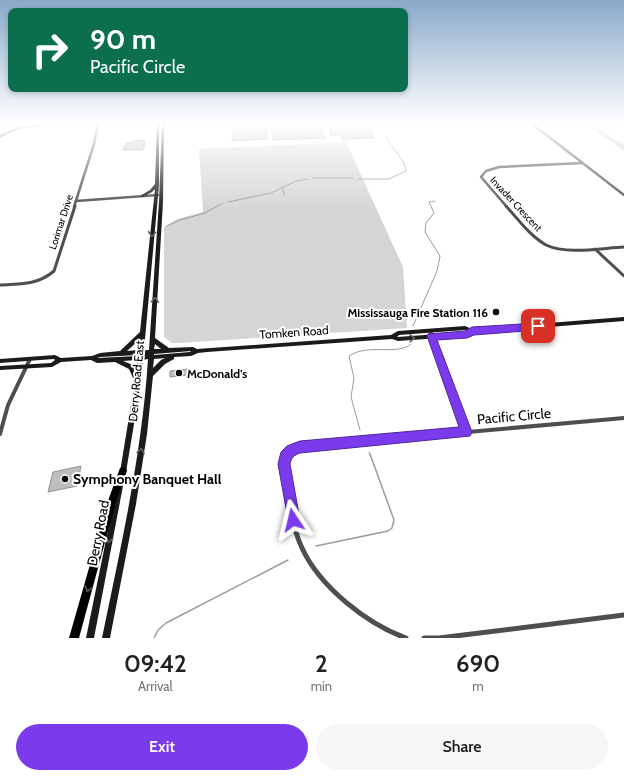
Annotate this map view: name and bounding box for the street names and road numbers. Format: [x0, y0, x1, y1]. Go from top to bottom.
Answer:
street label: Invader Crescent [487, 174, 545, 235]
street label: Lorimar Drive [46, 193, 76, 251]
street label: Tomken Road [259, 322, 329, 342]
street label: Derry Road East [125, 340, 147, 422]
street label: Pacific Circle [476, 404, 552, 428]
street label: Derry Road [83, 499, 113, 567]

